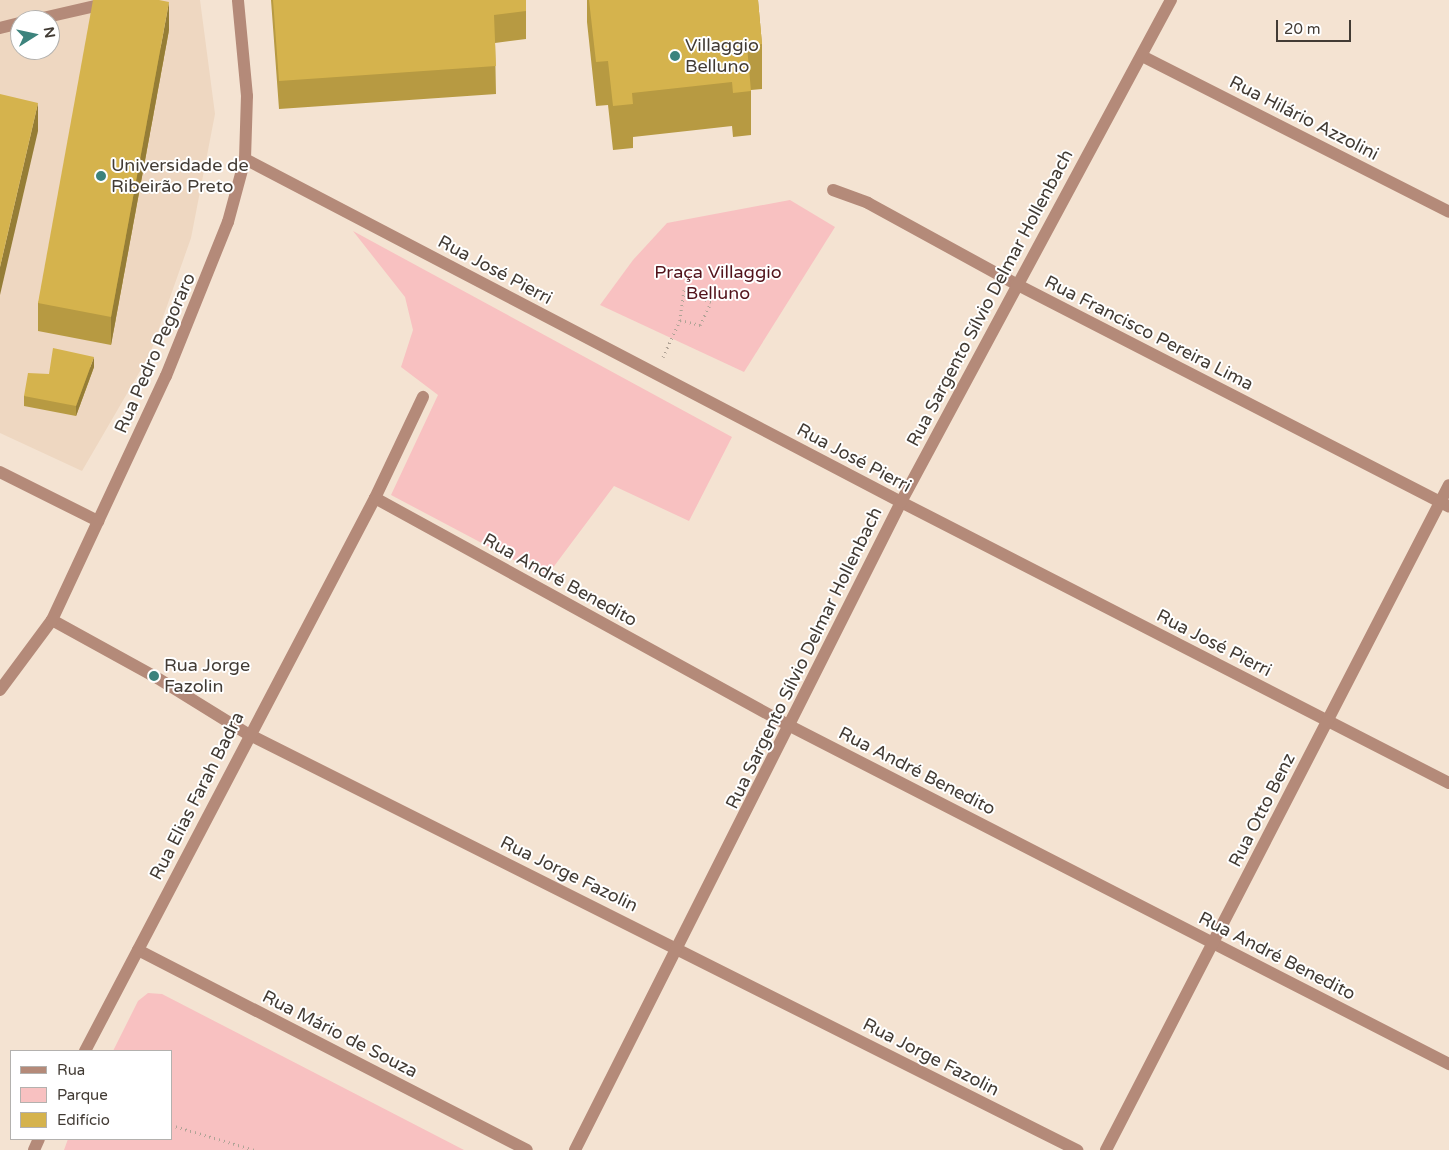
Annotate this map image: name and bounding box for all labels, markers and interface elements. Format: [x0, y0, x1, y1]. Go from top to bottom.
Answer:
north arrow [10, 10, 60, 60]
scale bar [1279, 10, 1354, 42]
text: 20 m [1284, 20, 1321, 38]
text: N [40, 25, 59, 39]
place label: Villaggio Belluno [685, 35, 759, 78]
marker: Villaggio Belluno [669, 50, 681, 62]
street label: Rua Hilário Azzolini [1226, 71, 1382, 165]
street label: Rua Sargento Sílvio Delmar Hollenbach [902, 146, 1078, 450]
place label: Universidade de Ribeirão Preto [111, 155, 249, 198]
marker: Universidade de Ribeirão Preto [95, 170, 107, 182]
street label: Rua José Pierri [434, 231, 556, 309]
park label: Praça Villaggio Belluno [654, 262, 782, 304]
street label: Rua Pedro Pegoraro [110, 270, 200, 436]
street label: Rua Francisco Pereira Lima [1041, 271, 1257, 395]
street label: Rua José Pierri [793, 419, 915, 497]
street label: Rua Sargento Sílvio Delmar Hollenbach [721, 504, 887, 812]
street label: Rua André Benedito [479, 529, 641, 631]
street label: Rua José Pierri [1153, 605, 1275, 681]
place label: Rua Jorge Fazolin [164, 655, 250, 698]
marker: Rua Jorge Fazolin [148, 670, 160, 682]
street label: Rua Elias Farah Badra [145, 708, 249, 884]
street label: Rua André Benedito [835, 722, 999, 820]
street label: Rua Otto Benz [1224, 749, 1300, 871]
street label: Rua Jorge Fazolin [497, 831, 641, 917]
street label: Rua André Benedito [1195, 907, 1359, 1005]
street label: Rua Mário de Souza [259, 985, 421, 1083]
street label: Rua Jorge Fazolin [859, 1013, 1003, 1101]
legend [10, 1050, 172, 1140]
text: Rua [57, 1061, 85, 1079]
text: Parque [57, 1086, 108, 1104]
text: Edifício [57, 1111, 110, 1129]

